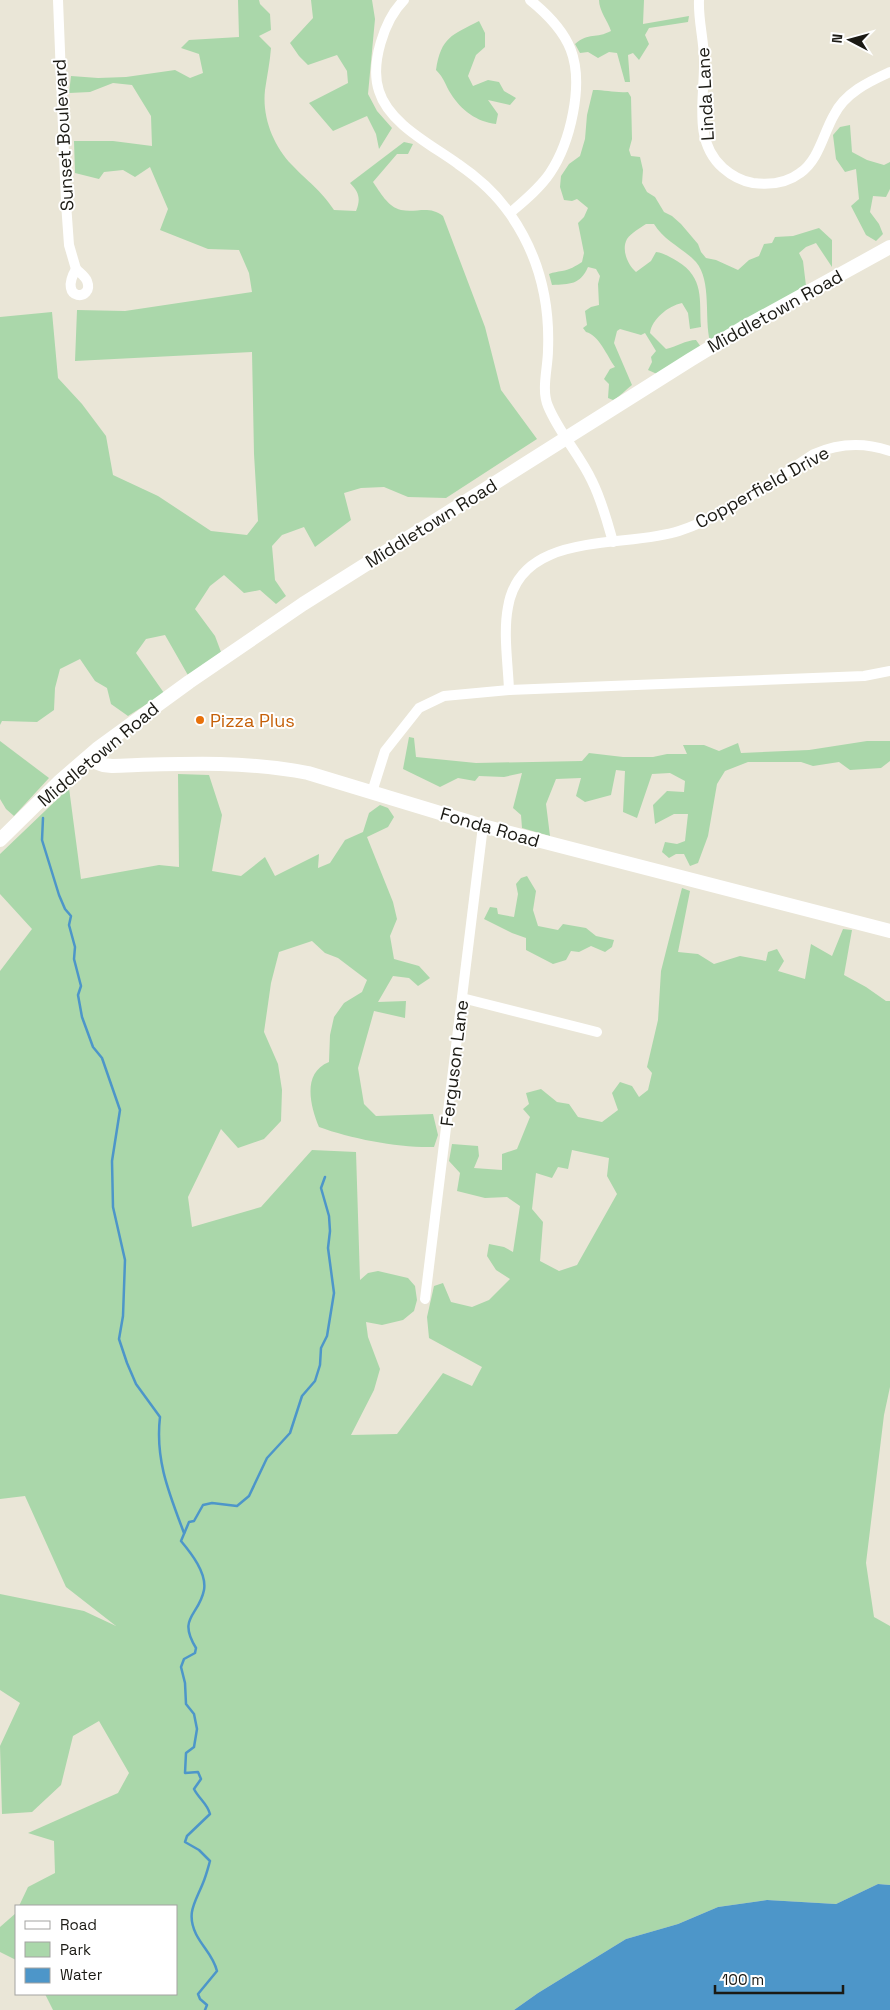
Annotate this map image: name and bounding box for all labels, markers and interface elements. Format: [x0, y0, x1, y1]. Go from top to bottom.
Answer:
north arrow [825, 15, 875, 65]
text: N [828, 33, 847, 44]
street label: Linda Lane [691, 47, 719, 141]
street label: Sunset Boulevard [48, 58, 78, 212]
street label: Middletown Road [703, 264, 847, 358]
street label: Copperfield Drive [691, 441, 833, 533]
street label: Middletown Road [361, 473, 501, 573]
street label: Middletown Road [33, 697, 163, 811]
place label: Pizza Plus [210, 709, 295, 732]
marker: Pizza Plus [194, 714, 206, 726]
street label: Fonda Road [438, 802, 542, 852]
street label: Ferguson Lane [435, 998, 473, 1128]
legend [15, 1905, 178, 1995]
text: Road [60, 1915, 97, 1934]
text: Park [60, 1940, 91, 1959]
scale bar [715, 1962, 842, 1994]
text: Water [60, 1965, 103, 1984]
text: 100 m [722, 1970, 764, 1989]

